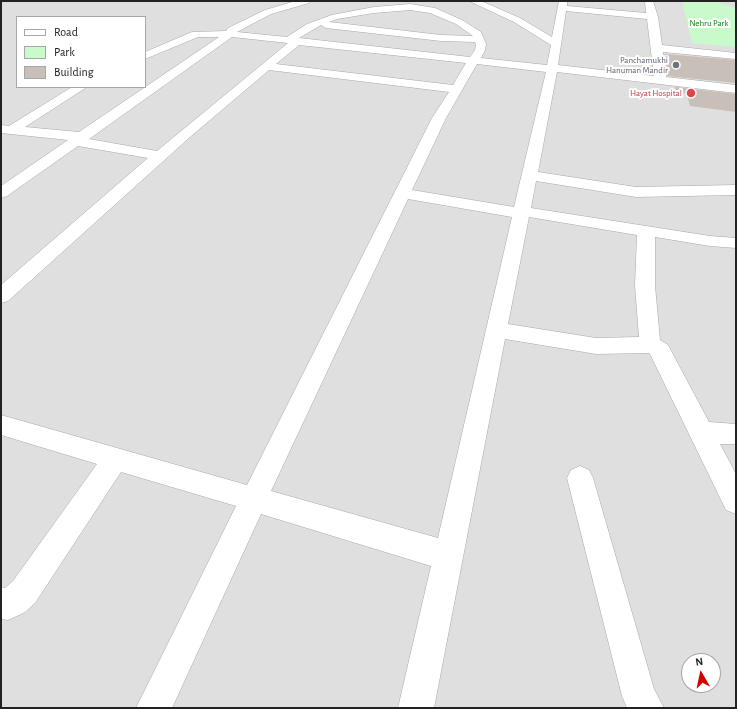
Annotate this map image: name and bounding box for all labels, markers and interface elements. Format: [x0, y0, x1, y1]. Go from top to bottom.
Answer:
legend [16, 16, 146, 88]
park label: Nehru Park [689, 18, 729, 28]
text: Road [54, 26, 78, 38]
text: Park [54, 46, 75, 58]
place label: Panchamukhi Hanuman Mandir [606, 55, 668, 76]
marker: Panchamukhi Hanuman Mandir [671, 60, 681, 70]
text: Building [54, 66, 94, 78]
marker: Hayat Hospital [685, 87, 697, 99]
place label: Hayat Hospital [630, 88, 682, 98]
north arrow [681, 653, 721, 693]
text: N [695, 656, 704, 668]

